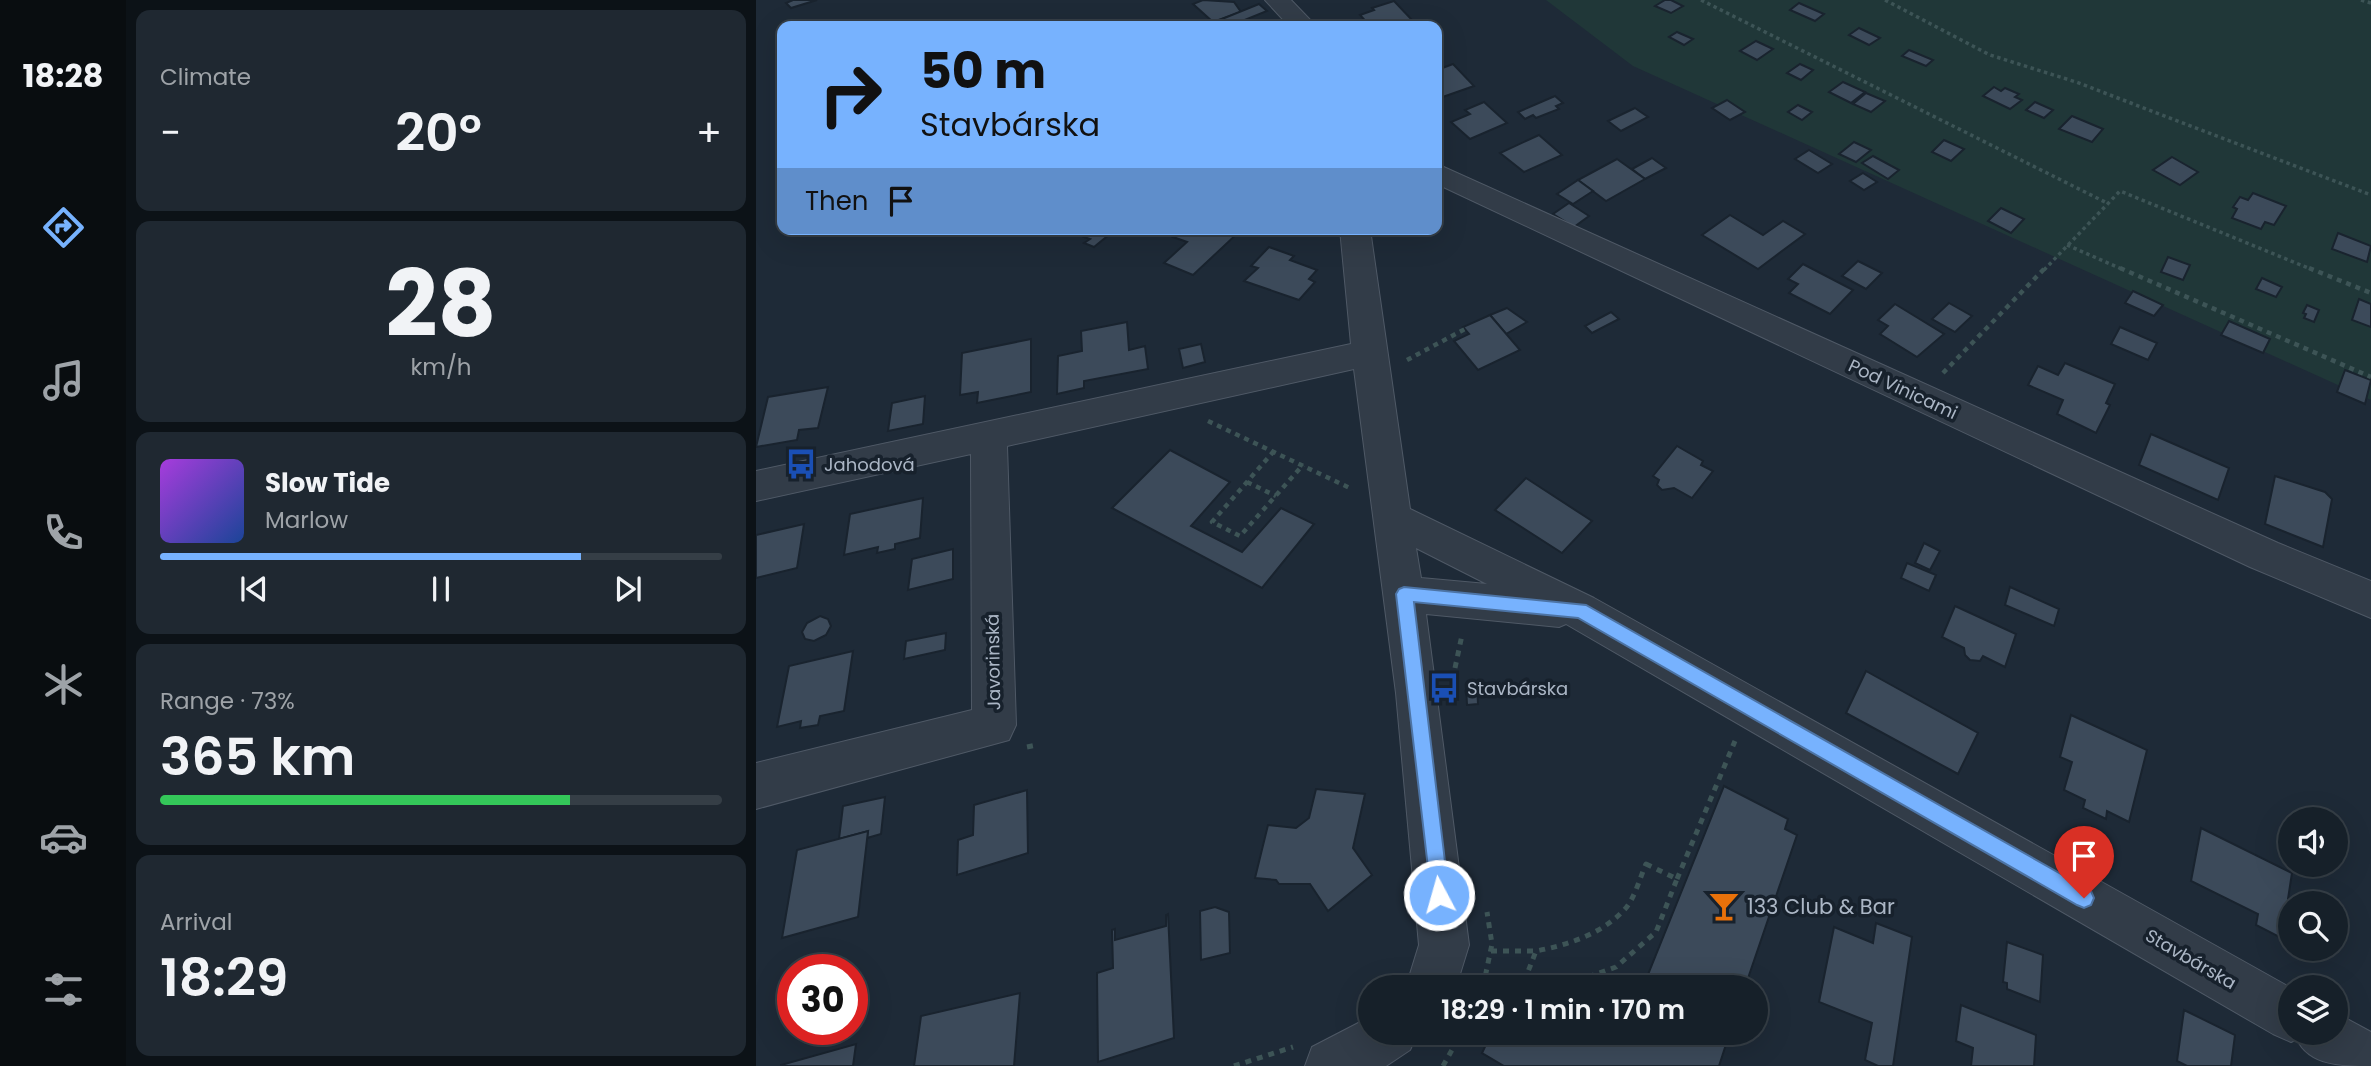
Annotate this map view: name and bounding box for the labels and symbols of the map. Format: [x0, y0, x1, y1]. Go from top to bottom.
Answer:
street label: Pod Vinicami [1844, 353, 1962, 425]
bus stop icon: Jahodová [784, 447, 818, 481]
place label: Jahodová [824, 452, 915, 477]
street label: Javorinská [980, 613, 1006, 711]
bus stop icon: Stavbárska [1427, 671, 1461, 705]
place label: Stavbárska [1467, 676, 1568, 701]
pin [2054, 826, 2114, 898]
position arrow [1402, 858, 1476, 932]
bar icon: 133 Club & Bar [1707, 889, 1741, 923]
place label: 133 Club & Bar [1747, 892, 1895, 921]
street label: Stavbárska [2141, 923, 2241, 995]
speed limit sign: 30 [777, 954, 868, 1045]

